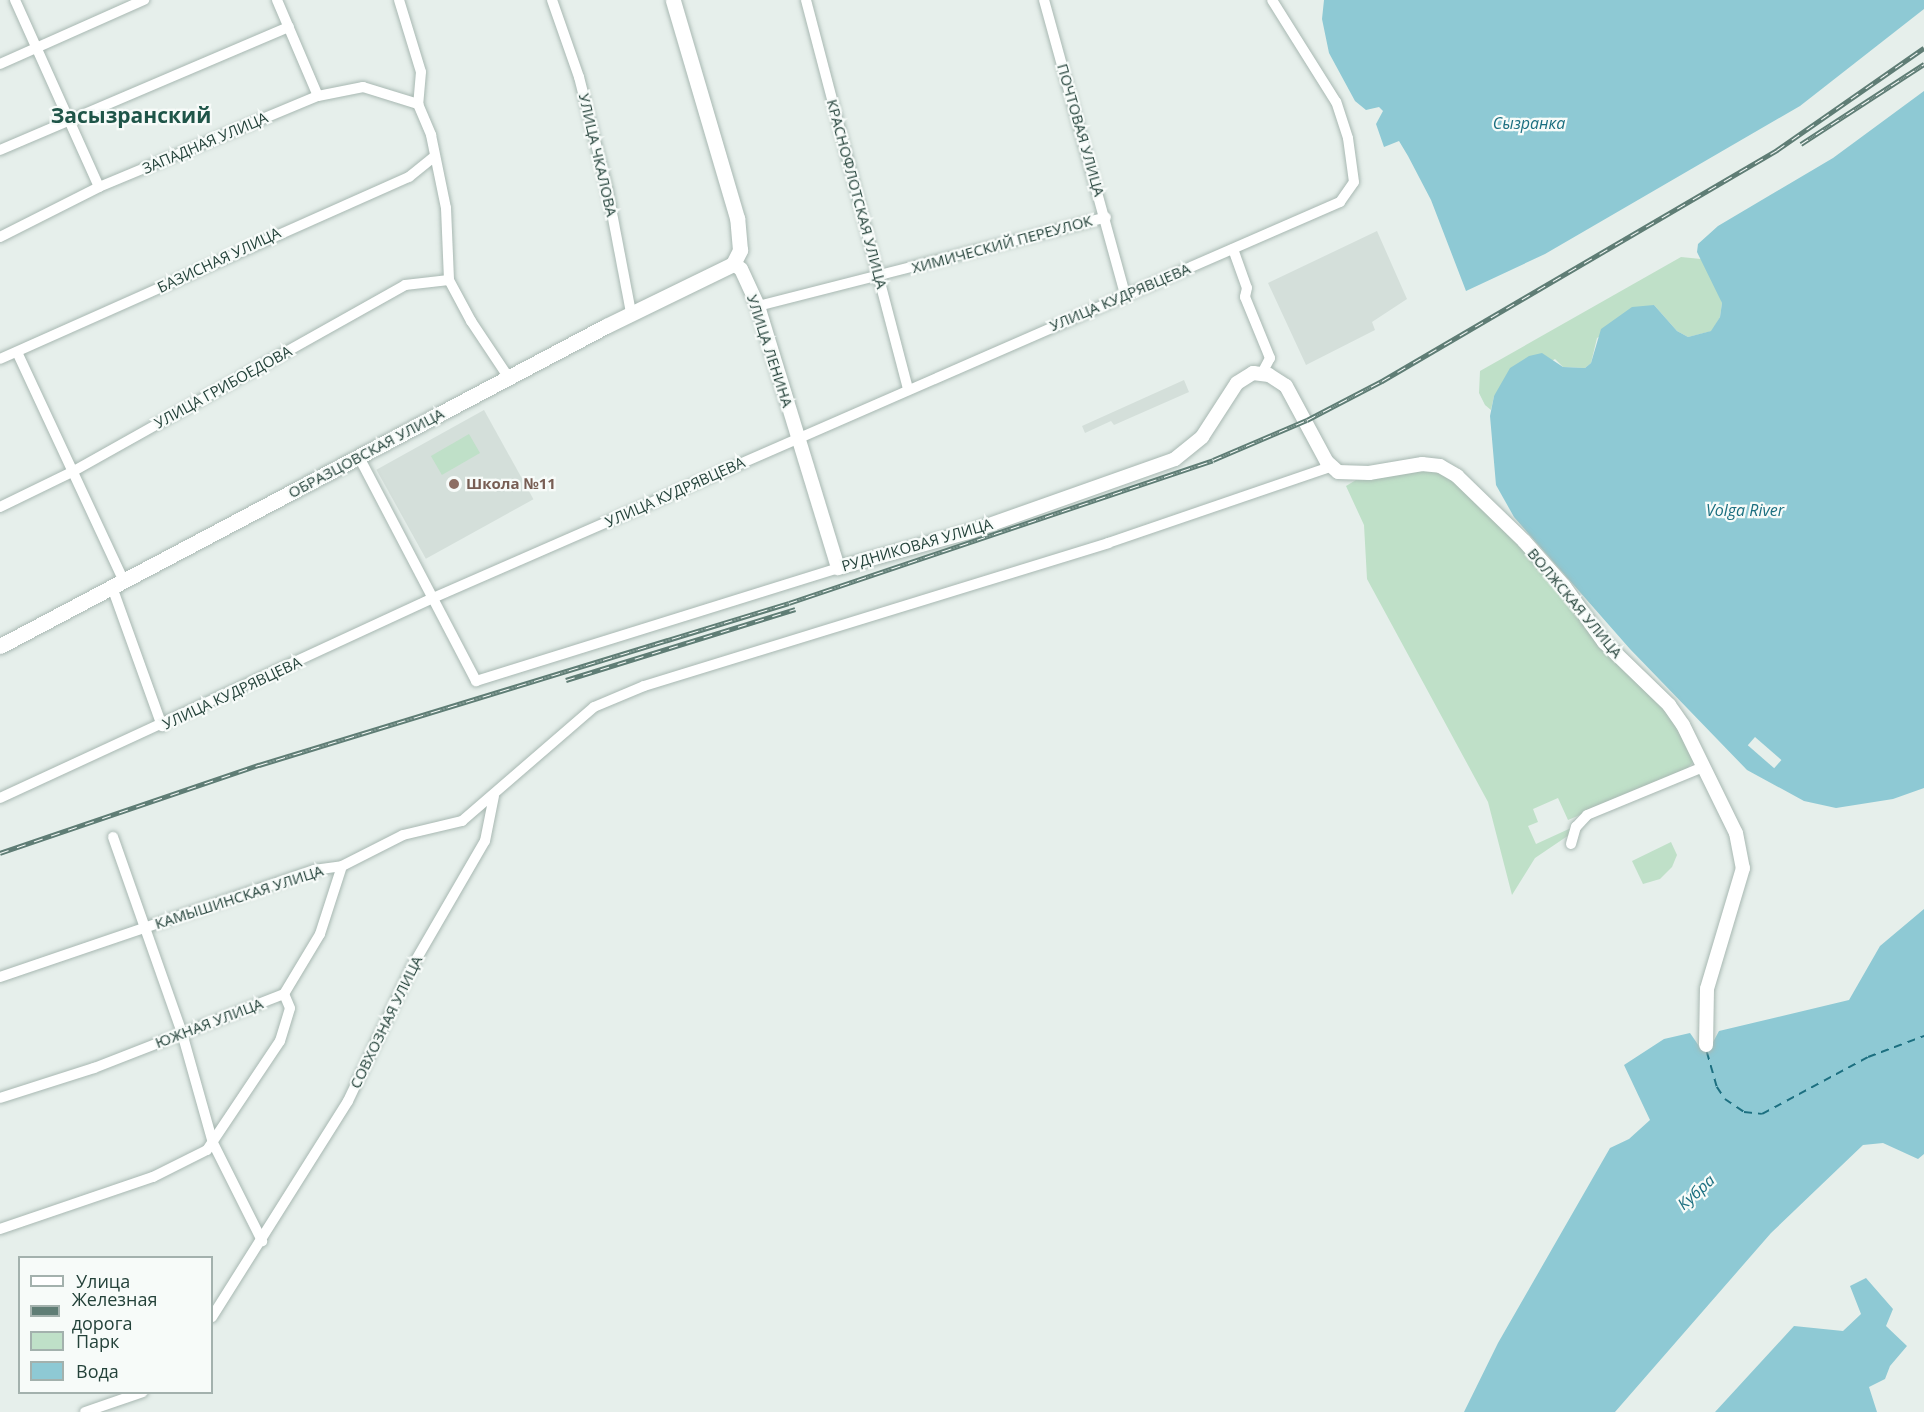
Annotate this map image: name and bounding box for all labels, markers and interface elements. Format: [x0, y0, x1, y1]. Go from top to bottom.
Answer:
street label: ПОЧТОВАЯ УЛИЦА [1053, 62, 1109, 198]
street label: УЛИЦА ЧКАЛОВА [575, 92, 621, 218]
street label: КРАСНОФЛОТСКАЯ УЛИЦА [823, 97, 891, 291]
district label: Засызранский [51, 102, 211, 128]
street label: ЗАПАДНАЯ УЛИЦА [140, 108, 270, 178]
water label: Сызранка [1493, 113, 1565, 133]
street label: ХИМИЧЕСКИЙ ПЕРЕУЛОК [910, 211, 1094, 277]
street label: БАЗИСНАЯ УЛИЦА [155, 224, 283, 296]
street label: УЛИЦА КУДРЯВЦЕВА [1047, 259, 1193, 335]
street label: УЛИЦА ЛЕНИНА [743, 292, 797, 410]
street label: УЛИЦА ГРИБОЕДОВА [151, 342, 295, 432]
street label: ОБРАЗЦОВСКАЯ УЛИЦА [285, 404, 447, 502]
street label: УЛИЦА КУДРЯВЦЕВА [602, 453, 748, 531]
place label: Школа №11 [466, 475, 556, 493]
marker: Школа №11 [447, 477, 461, 491]
water label: Volga River [1706, 500, 1784, 520]
street label: РУДНИКОВАЯ УЛИЦА [839, 515, 995, 575]
street label: ВОЛЖСКАЯ УЛИЦА [1524, 544, 1626, 662]
street label: УЛИЦА КУДРЯВЦЕВА [160, 653, 304, 733]
street label: КАМЫШИНСКАЯ УЛИЦА [153, 861, 325, 933]
street label: СОВХОЗНАЯ УЛИЦА [346, 953, 426, 1091]
street label: ЮЖНАЯ УЛИЦА [153, 994, 265, 1052]
water label: Кубра [1673, 1170, 1719, 1214]
legend [18, 1256, 213, 1394]
text: Улица [76, 1269, 130, 1293]
text: Железная дорога [72, 1287, 157, 1335]
text: Парк [76, 1329, 119, 1353]
text: Вода [76, 1359, 119, 1383]

